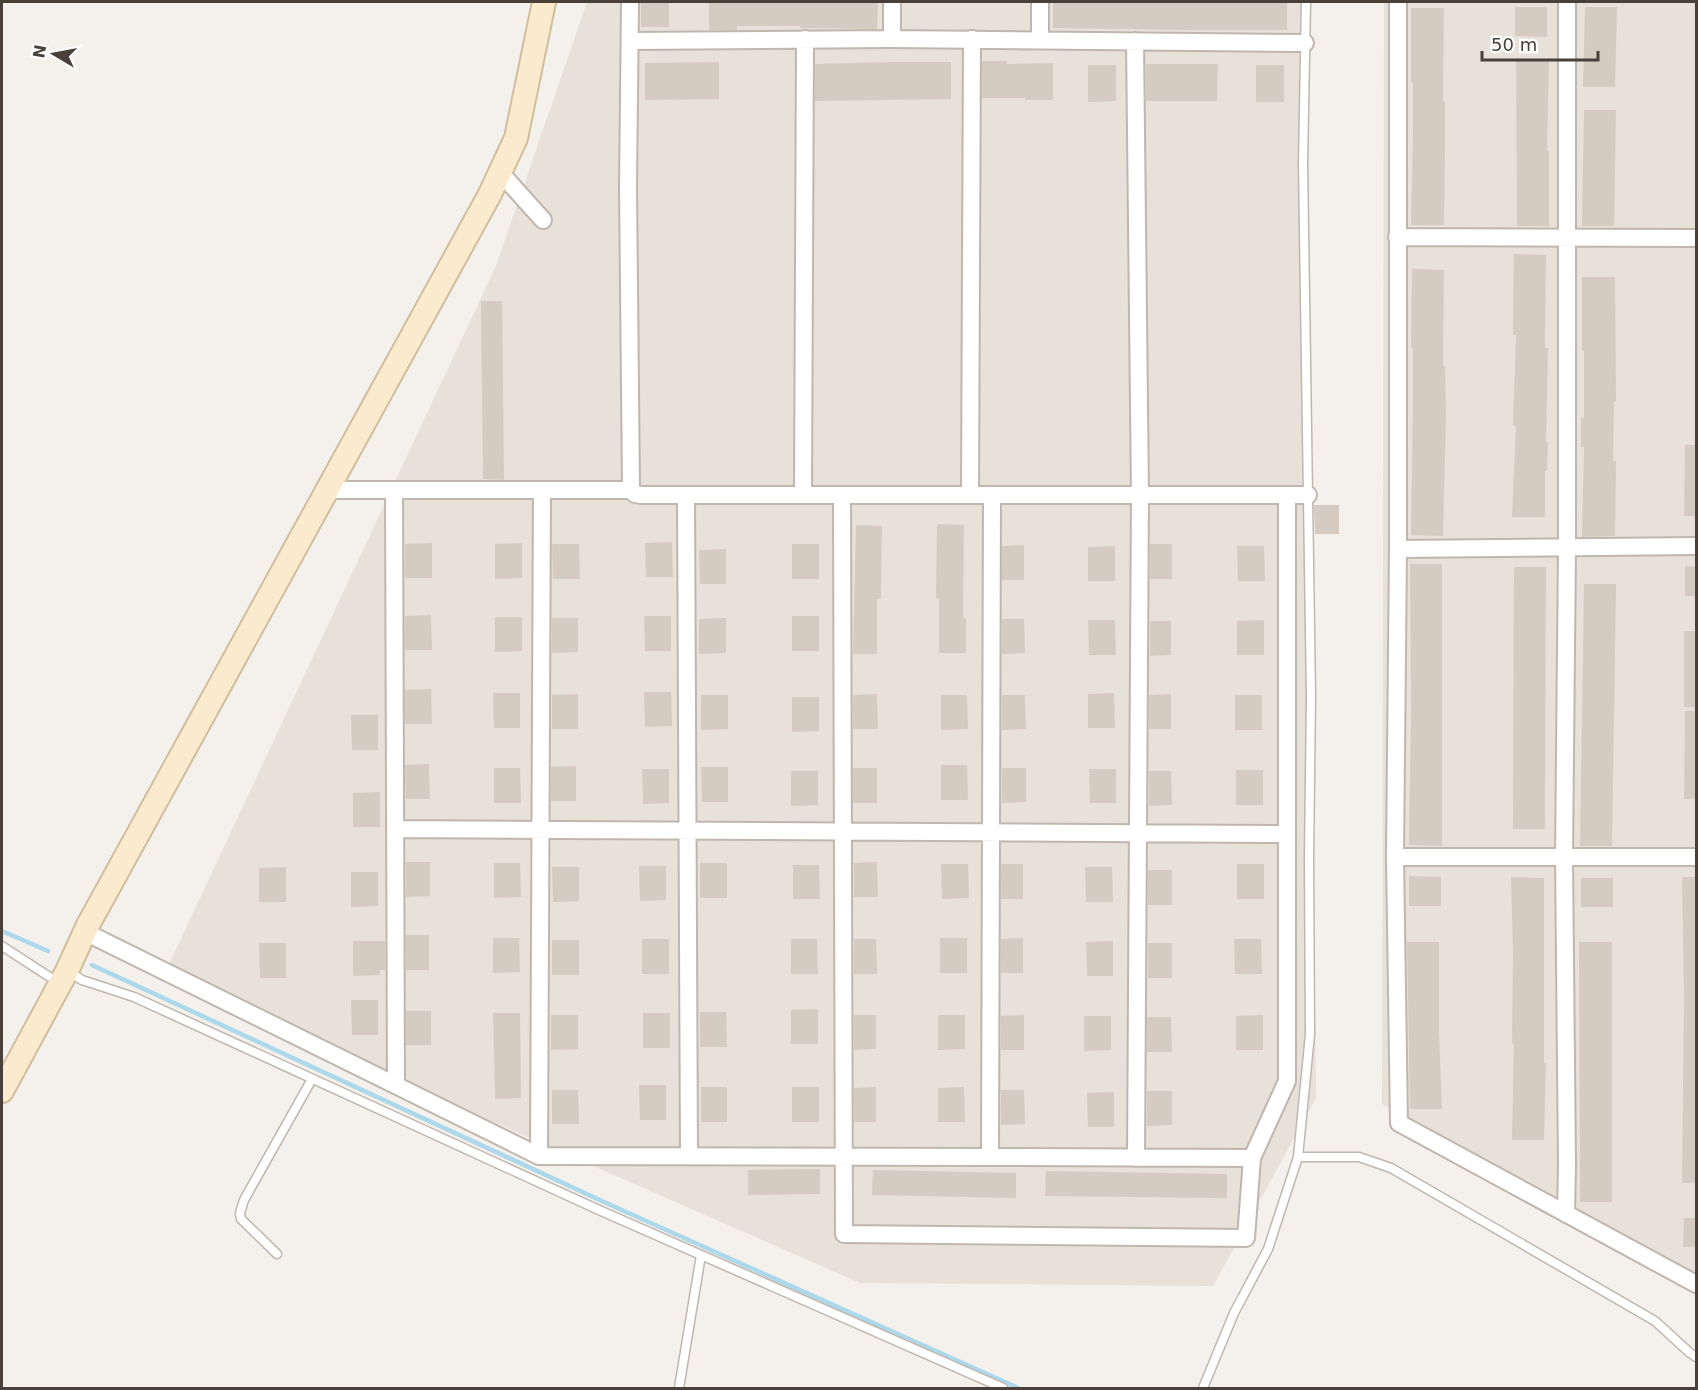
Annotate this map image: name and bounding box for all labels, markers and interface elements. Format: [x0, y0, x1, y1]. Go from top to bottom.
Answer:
north arrow [24, 24, 84, 84]
scale bar [1482, 24, 1598, 62]
text: 50 m [1491, 34, 1537, 55]
text: N [29, 43, 50, 60]

